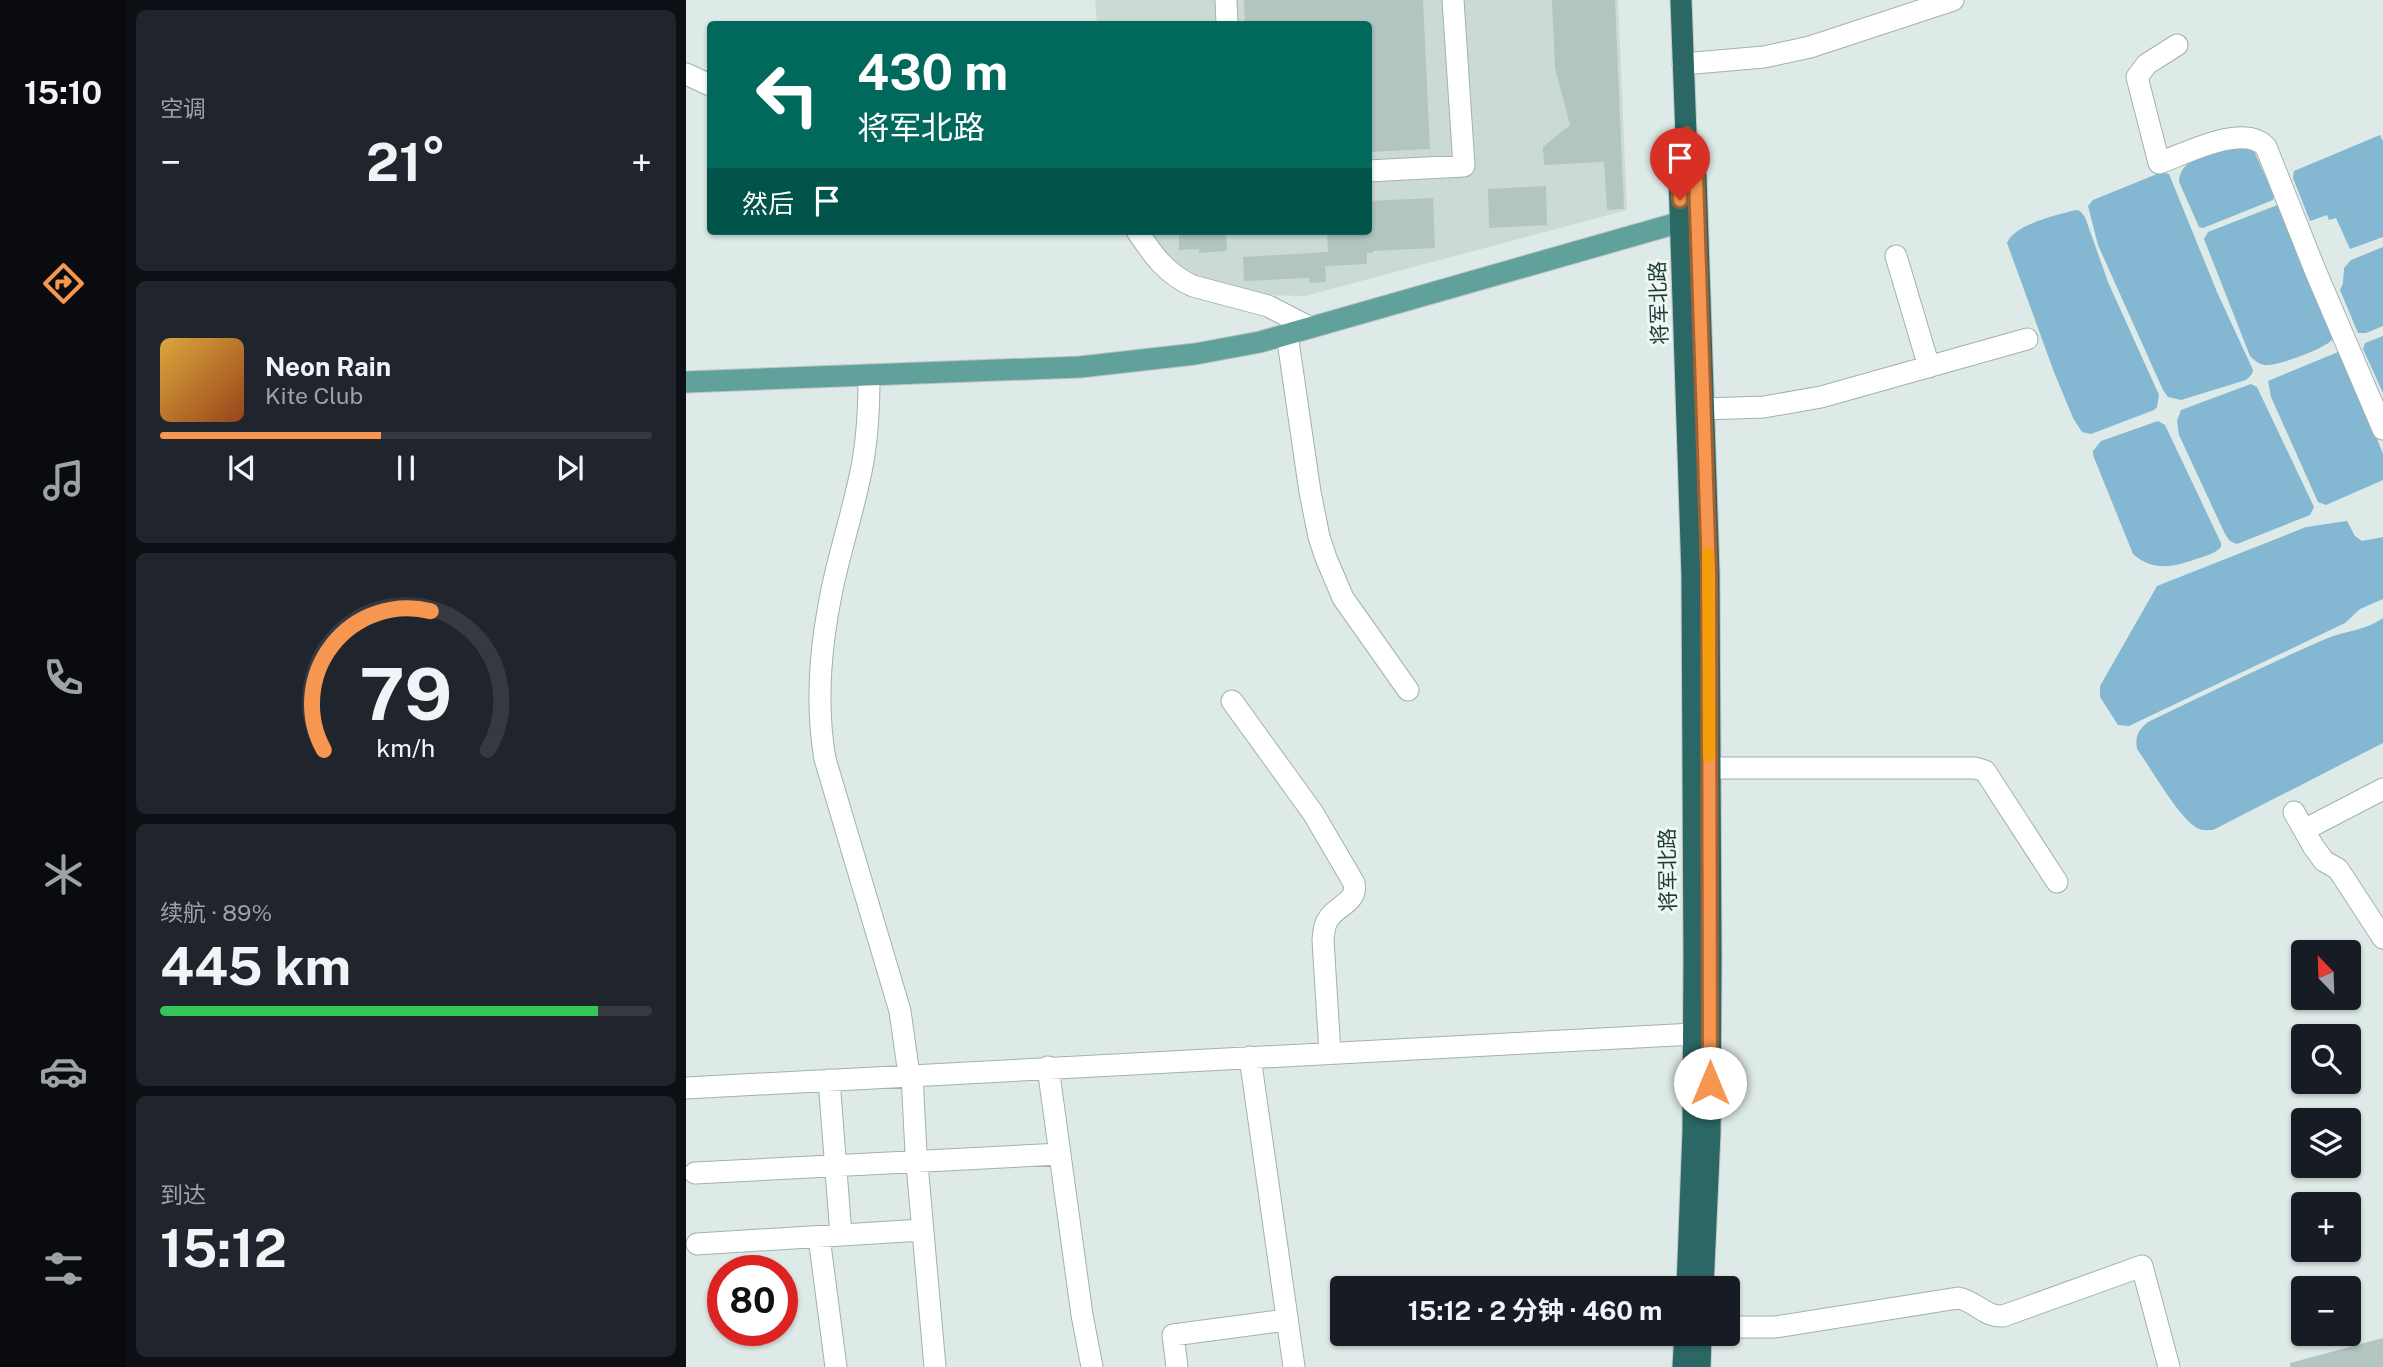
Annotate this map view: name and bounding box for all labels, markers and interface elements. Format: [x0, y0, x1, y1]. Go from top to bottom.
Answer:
text: 430 m [857, 43, 1008, 101]
icon: left [742, 49, 833, 140]
text: 15:10 [24, 74, 102, 111]
text: 空调 [160, 95, 206, 122]
text: 将军北路 [857, 109, 985, 146]
pin [1650, 128, 1710, 200]
text: 21° [366, 132, 446, 193]
icon: arrive [1661, 139, 1699, 177]
text: − [160, 140, 181, 185]
text: + [631, 140, 652, 185]
icon: arrive [808, 182, 846, 220]
text: 然后 [742, 188, 794, 219]
icon: directions [39, 259, 88, 308]
street label: 将军北路 [1645, 261, 1672, 345]
text: Neon Rain [265, 351, 391, 382]
text: Kite Club [265, 382, 363, 409]
icon: previous [223, 449, 261, 487]
icon: pause [387, 449, 425, 487]
icon: next [551, 449, 589, 487]
icon: music [39, 456, 88, 505]
text: 79 [360, 651, 452, 736]
icon: phone [39, 653, 88, 702]
text: km/h [377, 732, 435, 762]
street label: 将军北路 [1654, 828, 1681, 912]
icon: climate [39, 850, 88, 899]
text: 续航 · 89% [160, 899, 272, 926]
text: 445 km [160, 936, 351, 997]
north arrow [2291, 940, 2361, 1010]
map controls [2291, 940, 2361, 1346]
button: search [2291, 1024, 2361, 1094]
position arrow [1673, 1046, 1747, 1120]
icon: car [39, 1047, 88, 1096]
button: layers [2291, 1108, 2361, 1178]
text: 到达 [160, 1181, 206, 1208]
button: + [2291, 1192, 2361, 1262]
text: 15:12 [160, 1218, 287, 1279]
icon: filters [39, 1244, 88, 1293]
speed limit sign: 80 [707, 1255, 798, 1346]
button: − [2291, 1276, 2361, 1346]
text: 15:12 · 2 分钟 · 460 m [1408, 1295, 1662, 1326]

